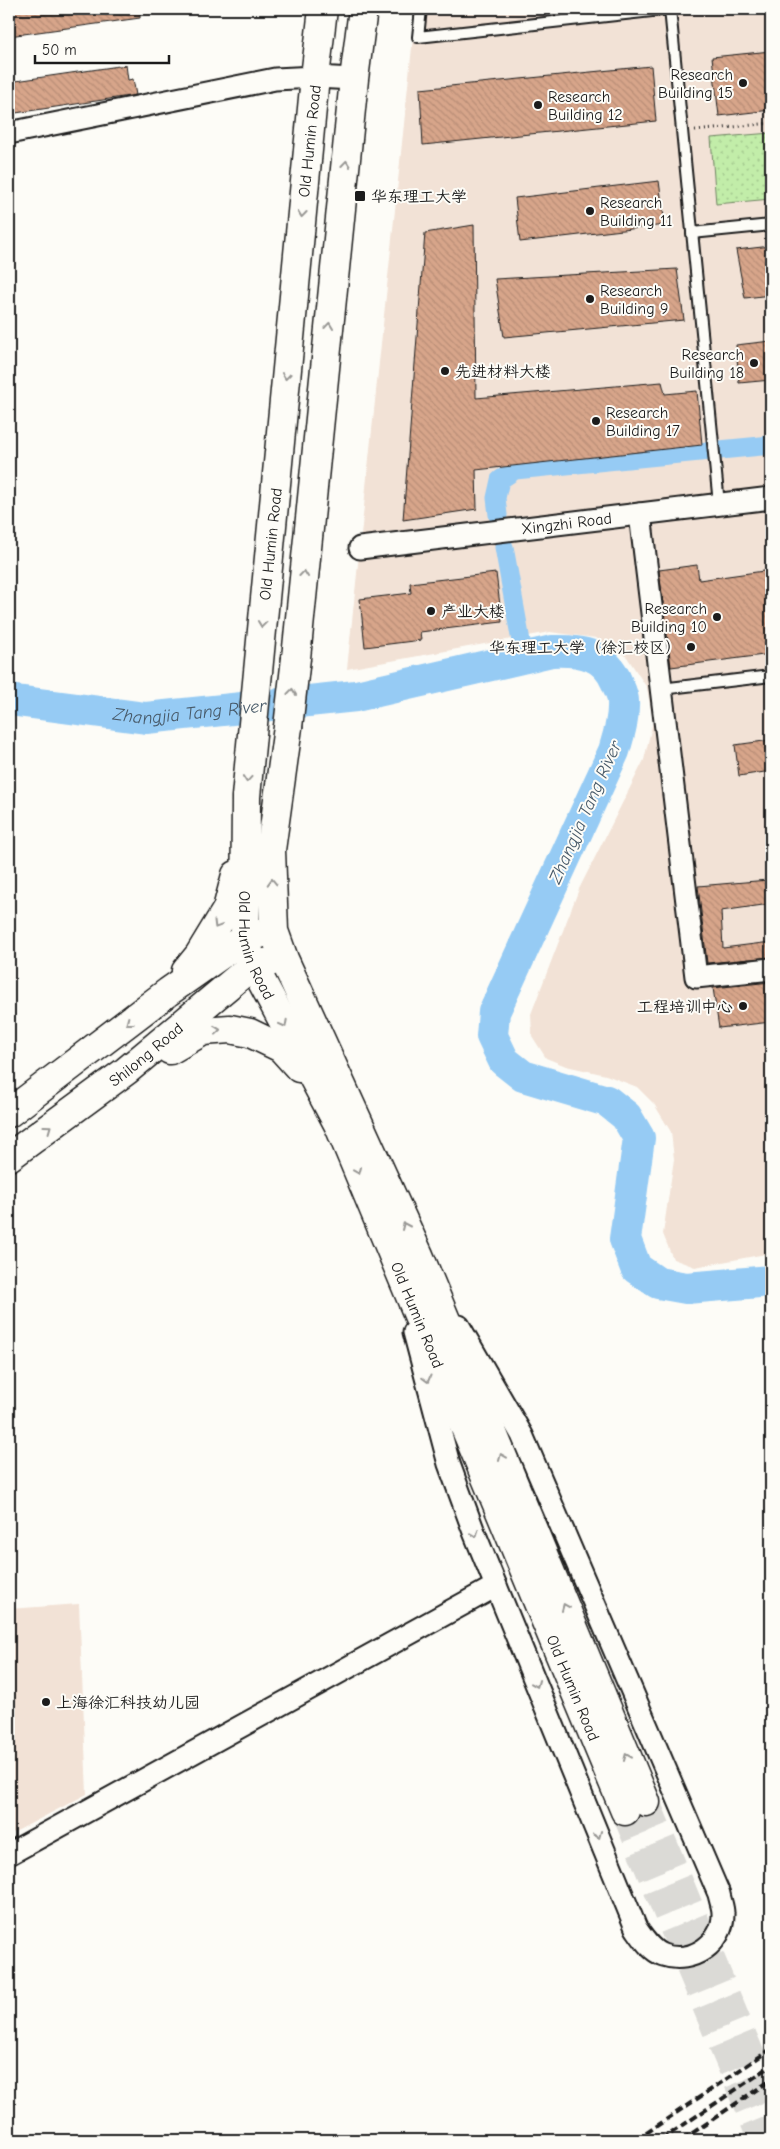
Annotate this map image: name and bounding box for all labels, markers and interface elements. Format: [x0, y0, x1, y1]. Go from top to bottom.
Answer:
scale bar [35, 32, 169, 64]
text: 50 m [42, 41, 77, 59]
place label: Research Building 15 [658, 66, 733, 102]
marker: Research Building 15 [737, 77, 749, 89]
street label: Old Humin Road [295, 84, 325, 198]
place label: Research Building 12 [548, 88, 623, 124]
marker: Research Building 12 [532, 99, 544, 111]
one-way arrow [340, 160, 351, 168]
place label: 华东理工大学 [371, 188, 467, 206]
marker: 华东理工大学 [353, 189, 367, 203]
place label: Research Building 11 [600, 194, 673, 230]
marker: Research Building 11 [584, 205, 596, 217]
one-way arrow [297, 210, 308, 218]
place label: Research Building 9 [600, 282, 669, 318]
marker: Research Building 9 [584, 293, 596, 305]
one-way arrow [324, 321, 335, 329]
place label: Research Building 18 [669, 346, 744, 382]
marker: Research Building 18 [748, 357, 760, 369]
place label: 先进材料大楼 [455, 363, 551, 381]
marker: 先进材料大楼 [439, 365, 451, 377]
one-way arrow [281, 372, 292, 380]
place label: Research Building 17 [606, 404, 680, 440]
marker: Research Building 17 [590, 415, 602, 427]
street label: Old Humin Road [256, 487, 286, 601]
street label: Xingzhi Road [520, 509, 613, 538]
one-way arrow [299, 570, 310, 578]
place label: Research Building 10 [631, 600, 707, 636]
place label: 产业大楼 [441, 603, 505, 621]
marker: 产业大楼 [425, 605, 437, 617]
marker: Research Building 10 [711, 611, 723, 623]
one-way arrow [257, 621, 268, 629]
place label: 华东理工大学（徐汇校区） [489, 639, 681, 657]
marker: 华东理工大学（徐汇校区） [685, 641, 697, 653]
one-way arrow [286, 688, 297, 696]
water label: Zhangjia Tang River [111, 695, 268, 729]
water label: Zhangjia Tang River [544, 737, 627, 888]
one-way arrow [242, 776, 253, 784]
one-way arrow [267, 878, 277, 886]
street label: Old Humin Road [235, 891, 278, 1003]
one-way arrow [213, 920, 223, 929]
place label: 工程培训中心 [637, 998, 733, 1016]
marker: 工程培训中心 [737, 1000, 749, 1012]
one-way arrow [126, 1016, 135, 1024]
one-way arrow [278, 1018, 288, 1027]
street label: Shilong Road [106, 1019, 187, 1091]
one-way arrow [214, 1025, 222, 1036]
one-way arrow [42, 1125, 51, 1133]
one-way arrow [352, 1166, 362, 1175]
one-way arrow [401, 1222, 412, 1231]
street label: Old Humin Road [387, 1259, 447, 1371]
one-way arrow [421, 1374, 431, 1382]
one-way arrow [498, 1453, 509, 1462]
one-way arrow [469, 1529, 479, 1538]
one-way arrow [560, 1603, 571, 1612]
street label: Old Humin Road [542, 1632, 603, 1744]
one-way arrow [530, 1679, 541, 1688]
place label: 上海徐汇科技幼儿园 [56, 1694, 200, 1712]
marker: 上海徐汇科技幼儿园 [40, 1696, 52, 1708]
one-way arrow [623, 1753, 633, 1762]
one-way arrow [592, 1830, 602, 1838]

